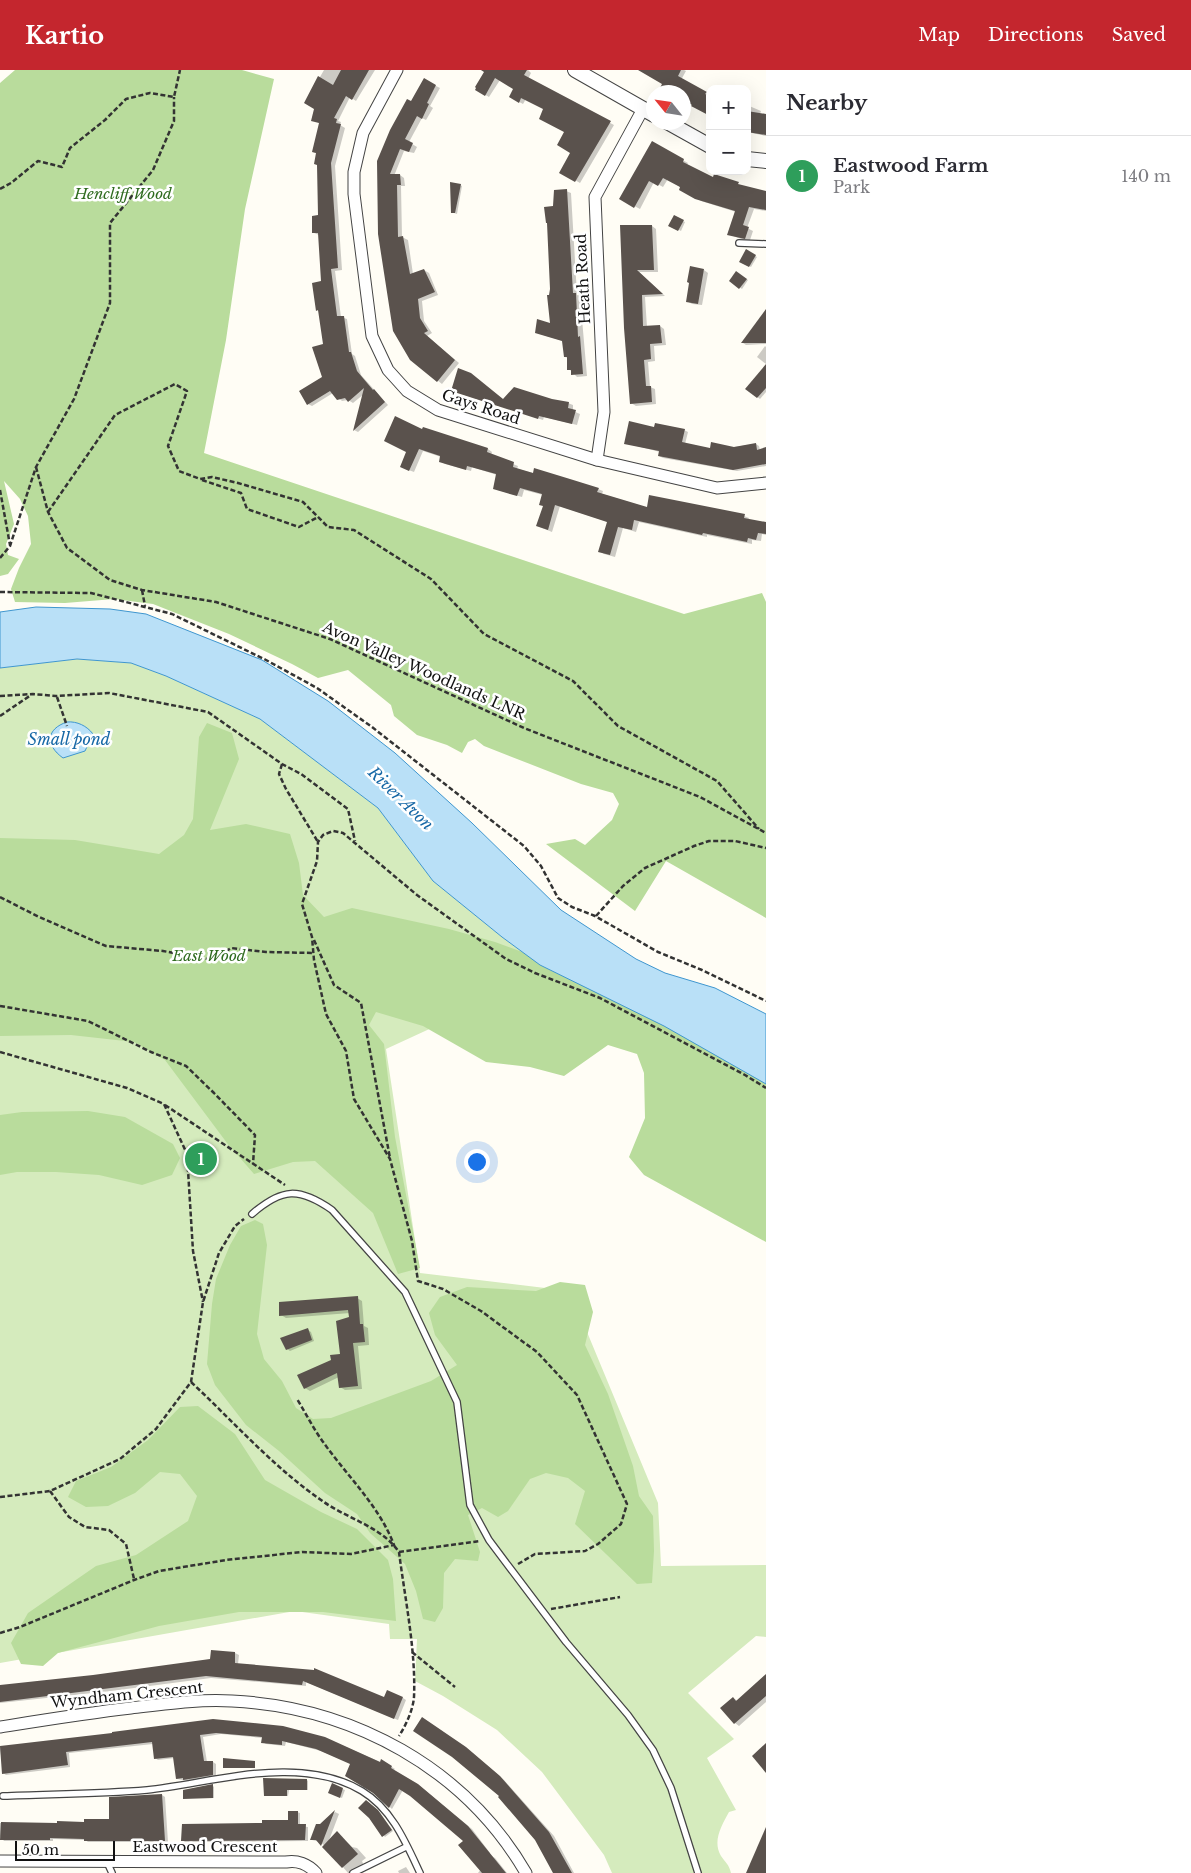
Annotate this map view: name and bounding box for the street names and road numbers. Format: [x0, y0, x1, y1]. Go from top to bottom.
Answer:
street label: Heath Road [571, 233, 594, 325]
street label: Gays Road [439, 385, 523, 428]
street label: Avon Valley Woodlands LNR [319, 617, 530, 724]
street label: Wyndham Crescent [49, 1677, 204, 1712]
street label: Eastwood Crescent [132, 1837, 278, 1856]

